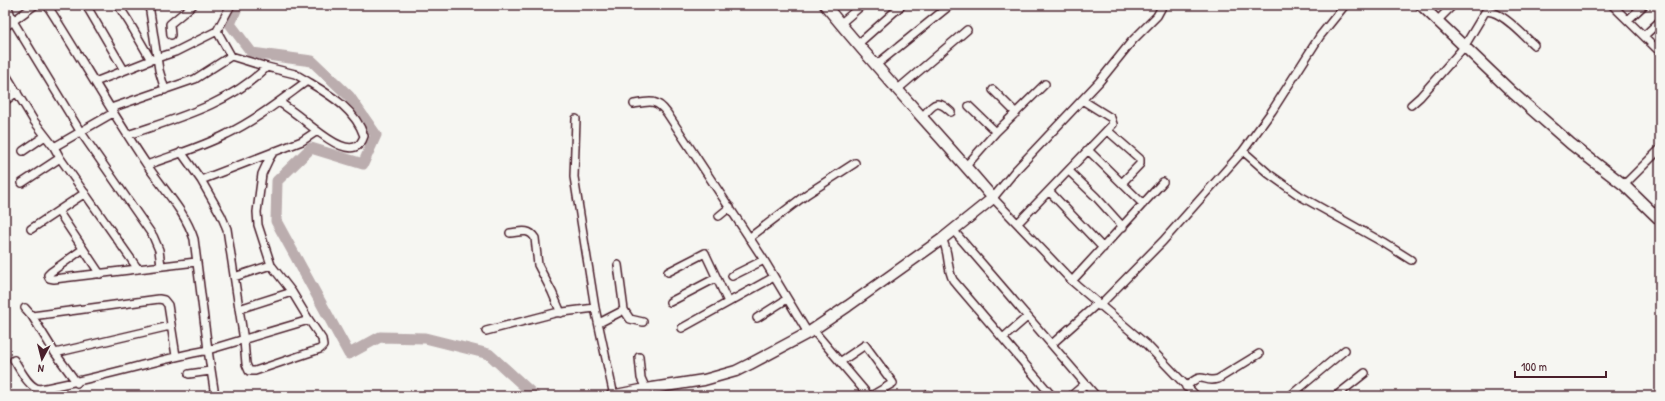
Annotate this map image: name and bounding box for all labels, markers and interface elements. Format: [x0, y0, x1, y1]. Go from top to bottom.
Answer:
north arrow [22, 339, 62, 379]
scale bar [1515, 353, 1606, 379]
text: 100 m [1521, 358, 1547, 375]
text: N [37, 362, 45, 376]

